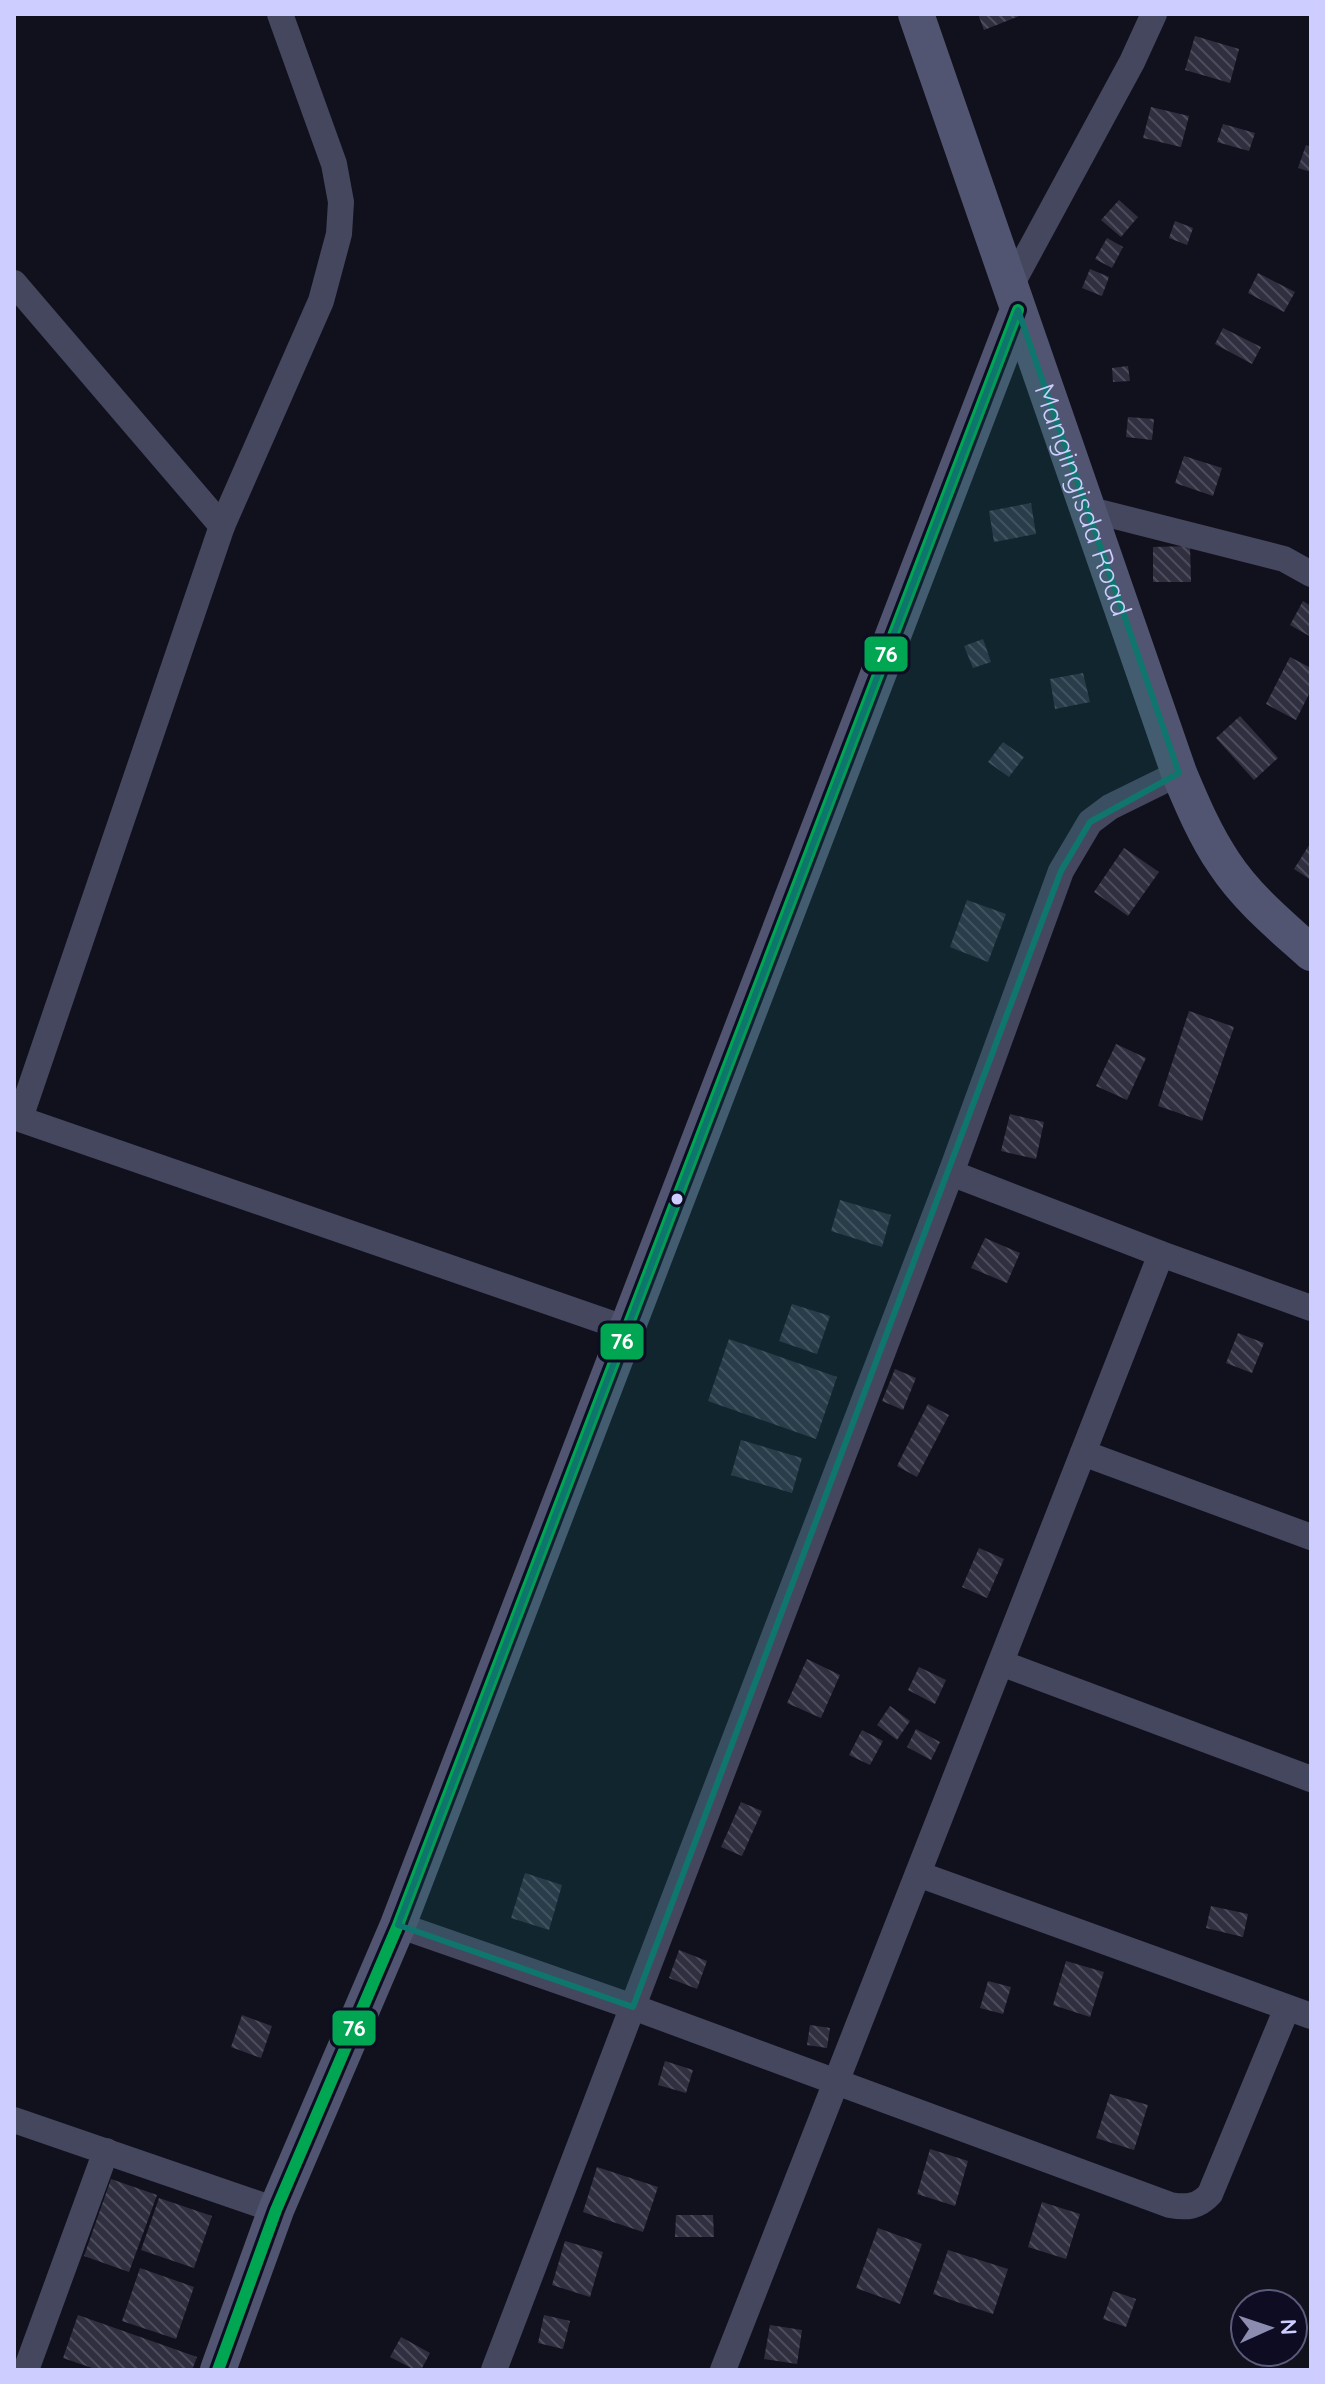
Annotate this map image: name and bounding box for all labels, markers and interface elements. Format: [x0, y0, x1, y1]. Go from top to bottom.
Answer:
street label: Mangingisda Road [1028, 379, 1141, 621]
line badge: 76 [863, 635, 909, 673]
text: 76 [874, 640, 898, 668]
unlabelled marker [669, 1191, 685, 1207]
line badge: 76 [599, 1322, 645, 1361]
text: 76 [610, 1327, 634, 1355]
line badge: 76 [331, 2009, 377, 2047]
text: 76 [342, 2014, 366, 2042]
north arrow [1229, 2288, 1309, 2368]
text: N [1275, 2318, 1303, 2336]

